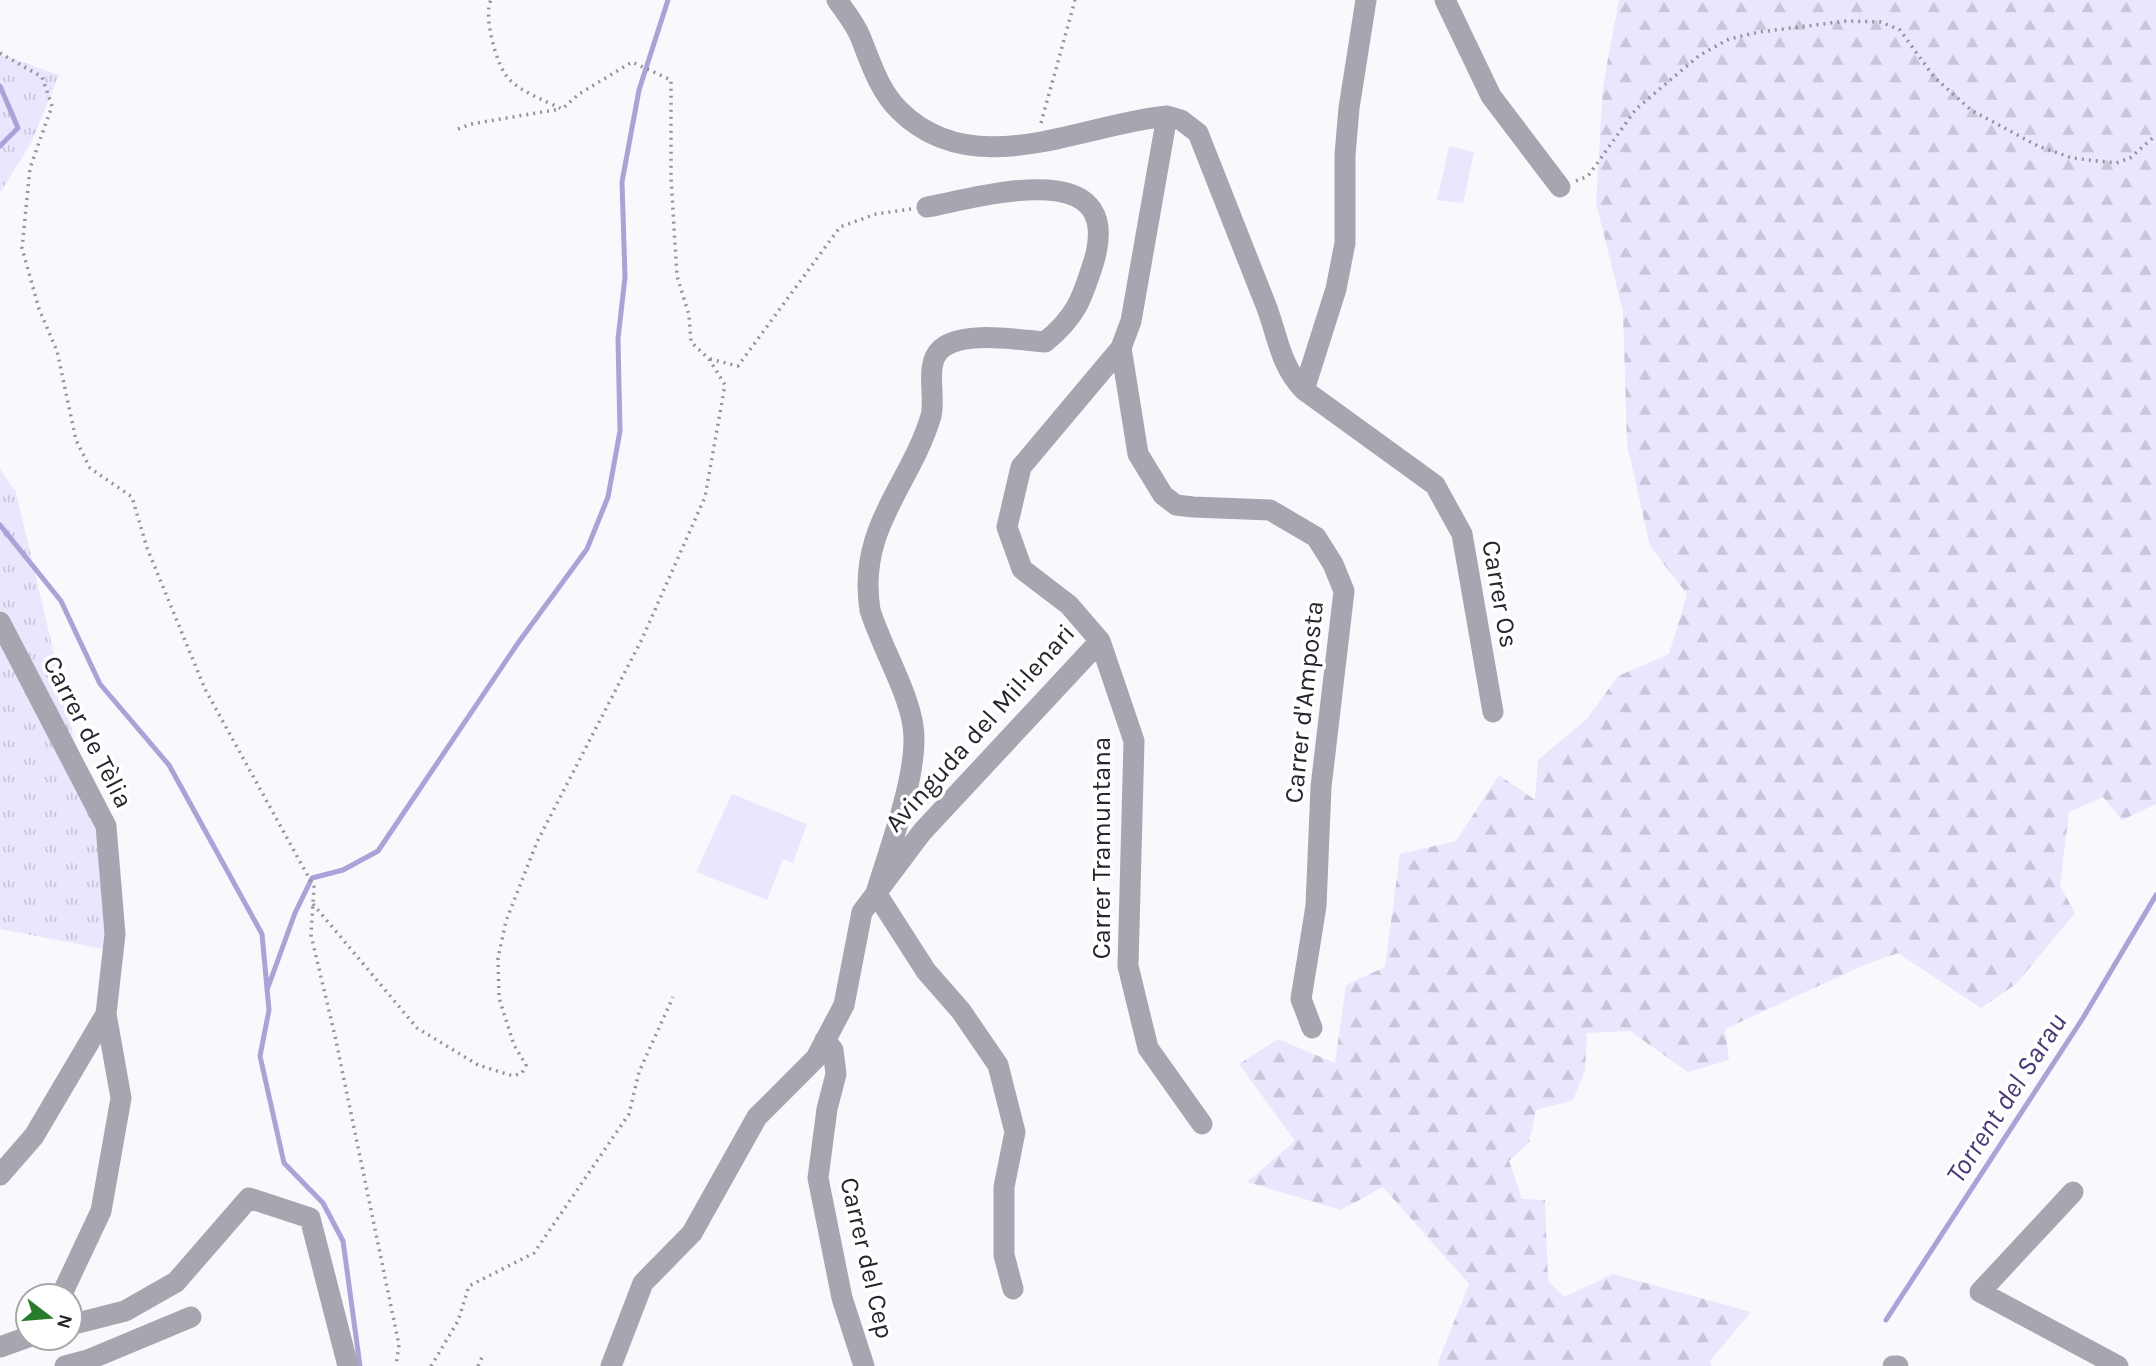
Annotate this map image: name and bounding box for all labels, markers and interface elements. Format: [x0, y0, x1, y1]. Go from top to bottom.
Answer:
street label: Carrer Os [1475, 538, 1525, 650]
street label: Carrer d'Amposta [1278, 599, 1330, 805]
street label: Avinguda del Mil·lenari [879, 618, 1081, 838]
street label: Carrer de Tèlia [36, 651, 140, 813]
street label: Carrer Tramuntana [1086, 737, 1117, 959]
water label: Torrent del Sarau [1939, 1007, 2073, 1189]
street label: Carrer del Cep [833, 1174, 901, 1342]
north arrow [14, 1282, 84, 1352]
text: N [52, 1312, 77, 1331]

